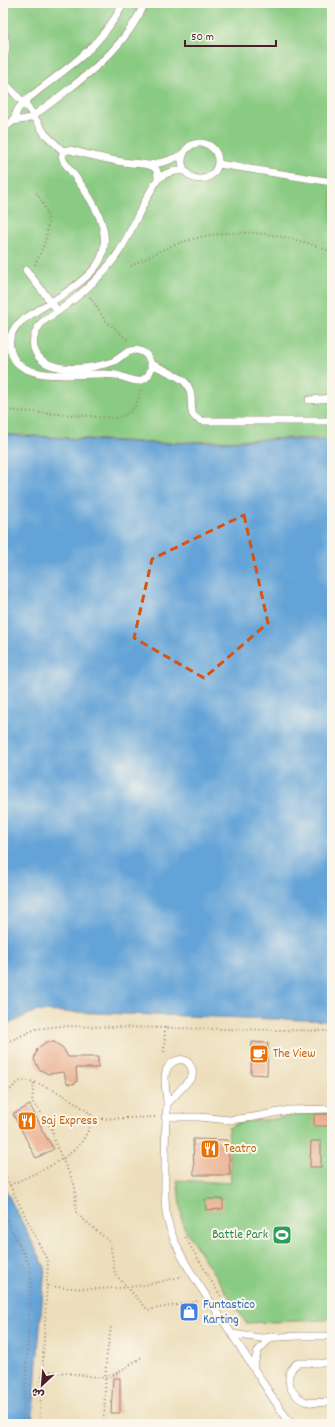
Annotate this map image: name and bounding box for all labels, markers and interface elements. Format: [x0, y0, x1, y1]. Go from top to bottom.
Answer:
scale bar [185, 22, 276, 48]
text: 50 m [191, 29, 214, 46]
cafe icon: The View [248, 1043, 270, 1065]
place label: The View [273, 1045, 316, 1064]
restaurant icon: Saj Express [16, 1110, 38, 1132]
place label: Saj Express [41, 1112, 97, 1131]
restaurant icon: Teatro [199, 1138, 221, 1160]
place label: Teatro [224, 1140, 257, 1159]
sports icon: Battle Park [271, 1224, 293, 1246]
place label: Battle Park [212, 1226, 268, 1245]
place label: Funtastico Karting [203, 1296, 255, 1330]
shop icon: Funtastico Karting [178, 1301, 200, 1323]
north arrow [22, 1365, 62, 1405]
text: ش [30, 1382, 47, 1402]

